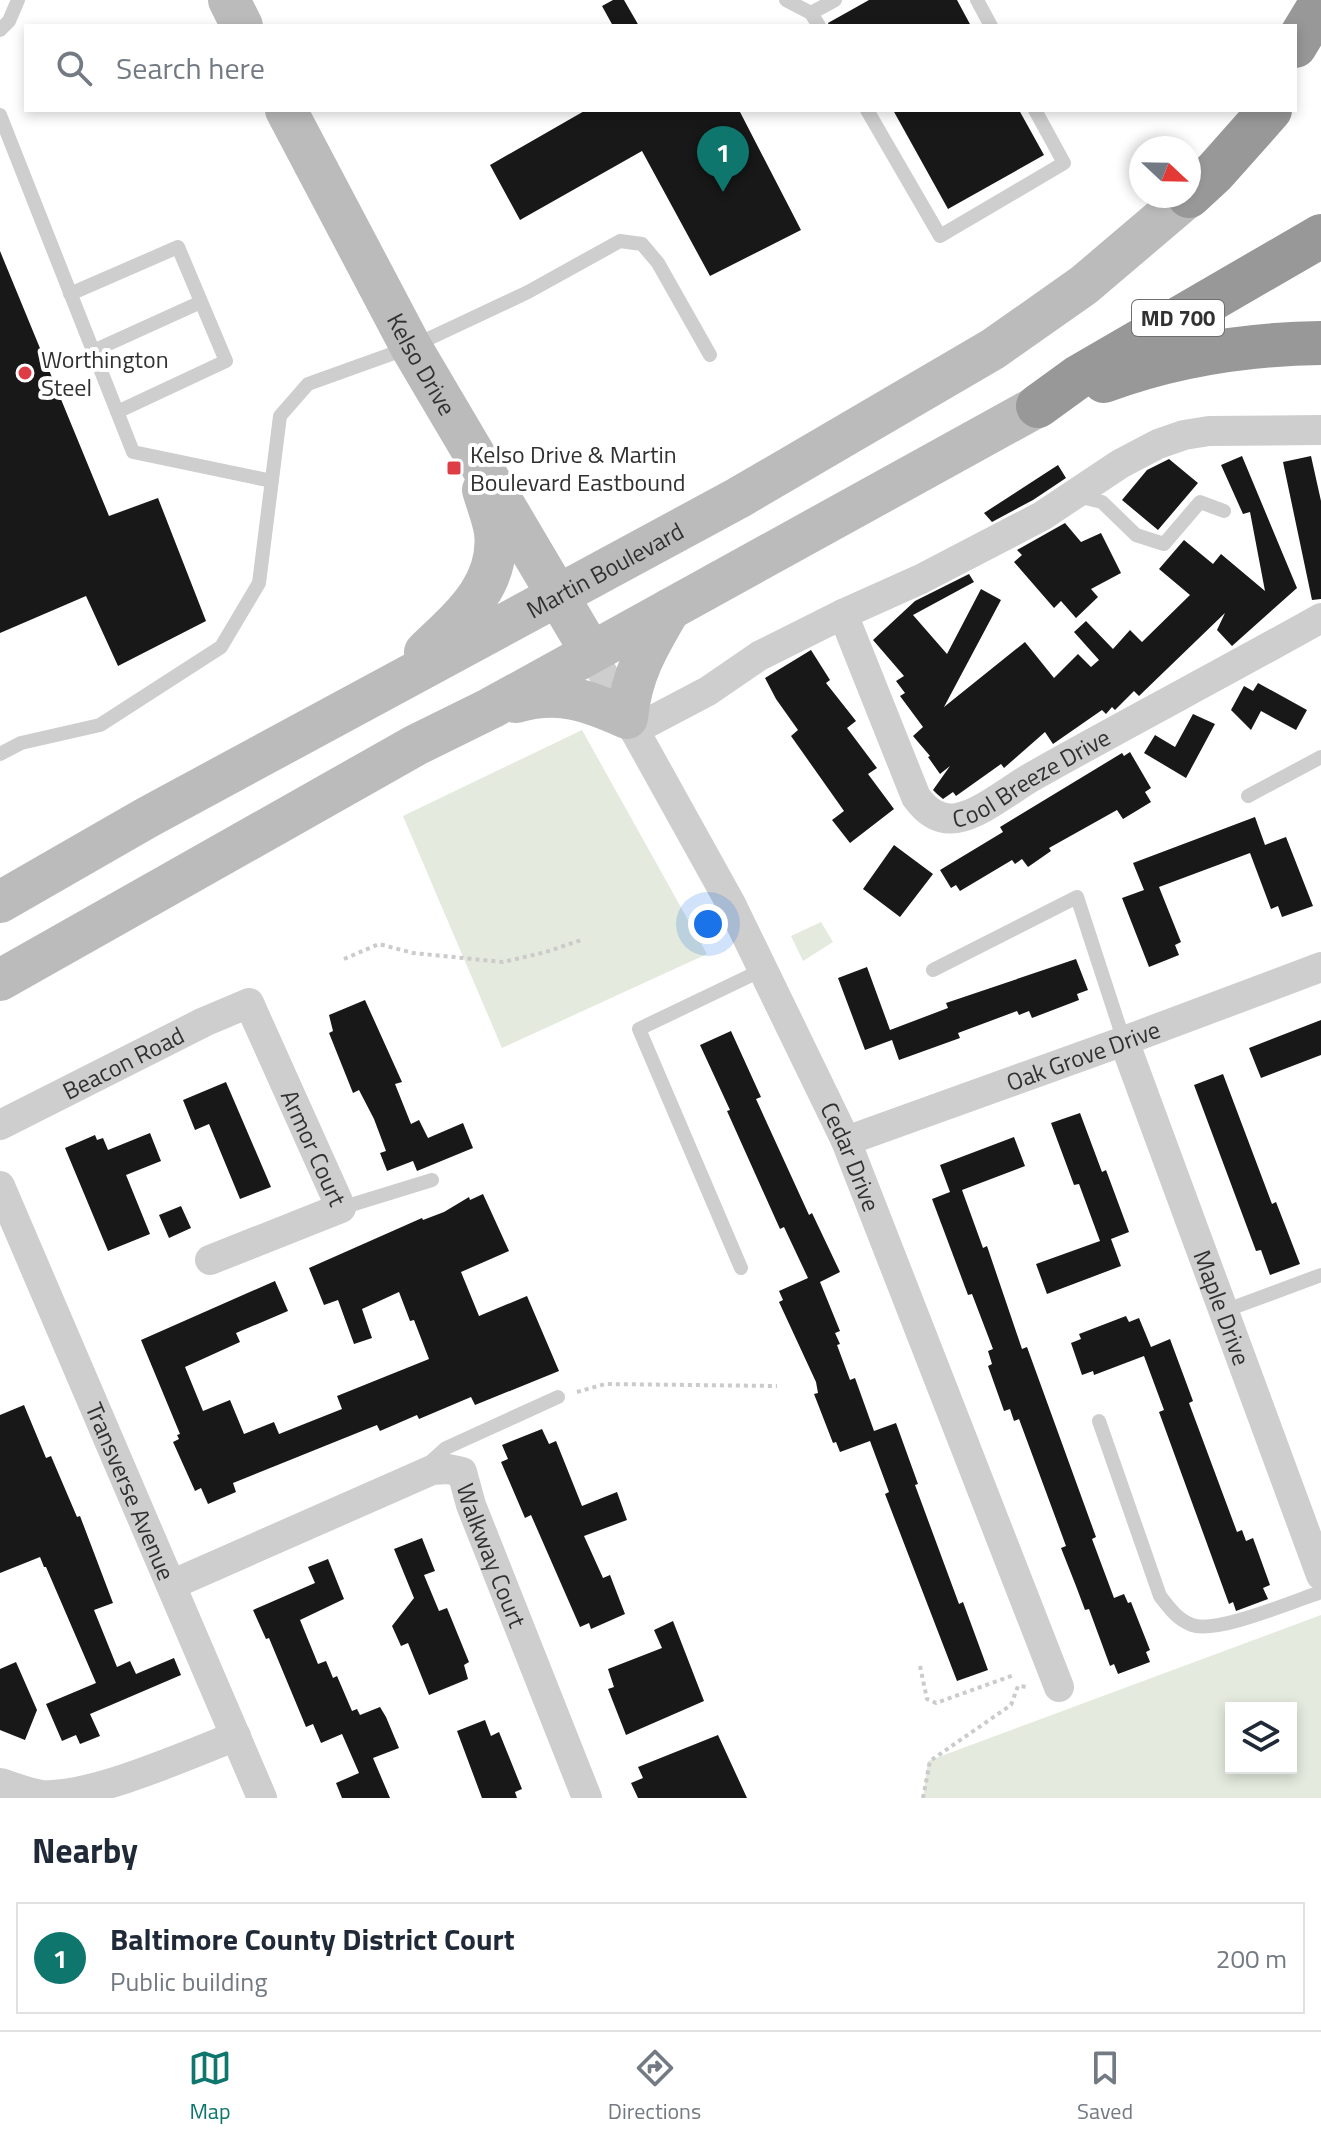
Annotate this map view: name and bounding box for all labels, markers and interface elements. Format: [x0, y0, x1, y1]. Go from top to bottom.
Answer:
search box [24, 24, 1297, 112]
text: Search here [116, 45, 265, 91]
icon: search [52, 46, 96, 90]
pin: 1 [697, 126, 749, 192]
north arrow [1129, 136, 1201, 208]
road number: MD 700 [1132, 300, 1224, 336]
street label: Kelso Drive [378, 307, 465, 422]
place label: Worthington Steel [41, 341, 169, 405]
marker: Worthington Steel [16, 364, 34, 382]
place label: Kelso Drive & Martin Boulevard Eastbound [470, 436, 686, 500]
marker: Kelso Drive & Martin Boulevard Eastbound [445, 459, 463, 477]
street label: Martin Boulevard [520, 513, 690, 627]
street label: Cool Breeze Drive [949, 719, 1116, 837]
your location [688, 904, 728, 944]
street label: Oak Grove Drive [1001, 1011, 1165, 1100]
street label: Beacon Road [56, 1017, 190, 1109]
street label: Armor Court [272, 1084, 356, 1212]
street label: Cedar Drive [812, 1096, 890, 1217]
street label: Maple Drive [1185, 1245, 1260, 1370]
street label: Transverse Avenue [77, 1397, 185, 1586]
street label: Walkway Court [448, 1479, 536, 1633]
map controls [1225, 1702, 1297, 1774]
button: layers [1225, 1702, 1297, 1774]
text: Nearby [32, 1824, 138, 1876]
text: Baltimore County District Court [110, 1916, 515, 1962]
text: 1 [53, 1939, 67, 1978]
text: 200 m [1216, 1939, 1287, 1978]
text: Public building [110, 1962, 268, 2001]
tab: Map [188, 2046, 232, 2128]
tab: Directions [608, 2046, 701, 2128]
tab: Saved [1077, 2046, 1133, 2128]

